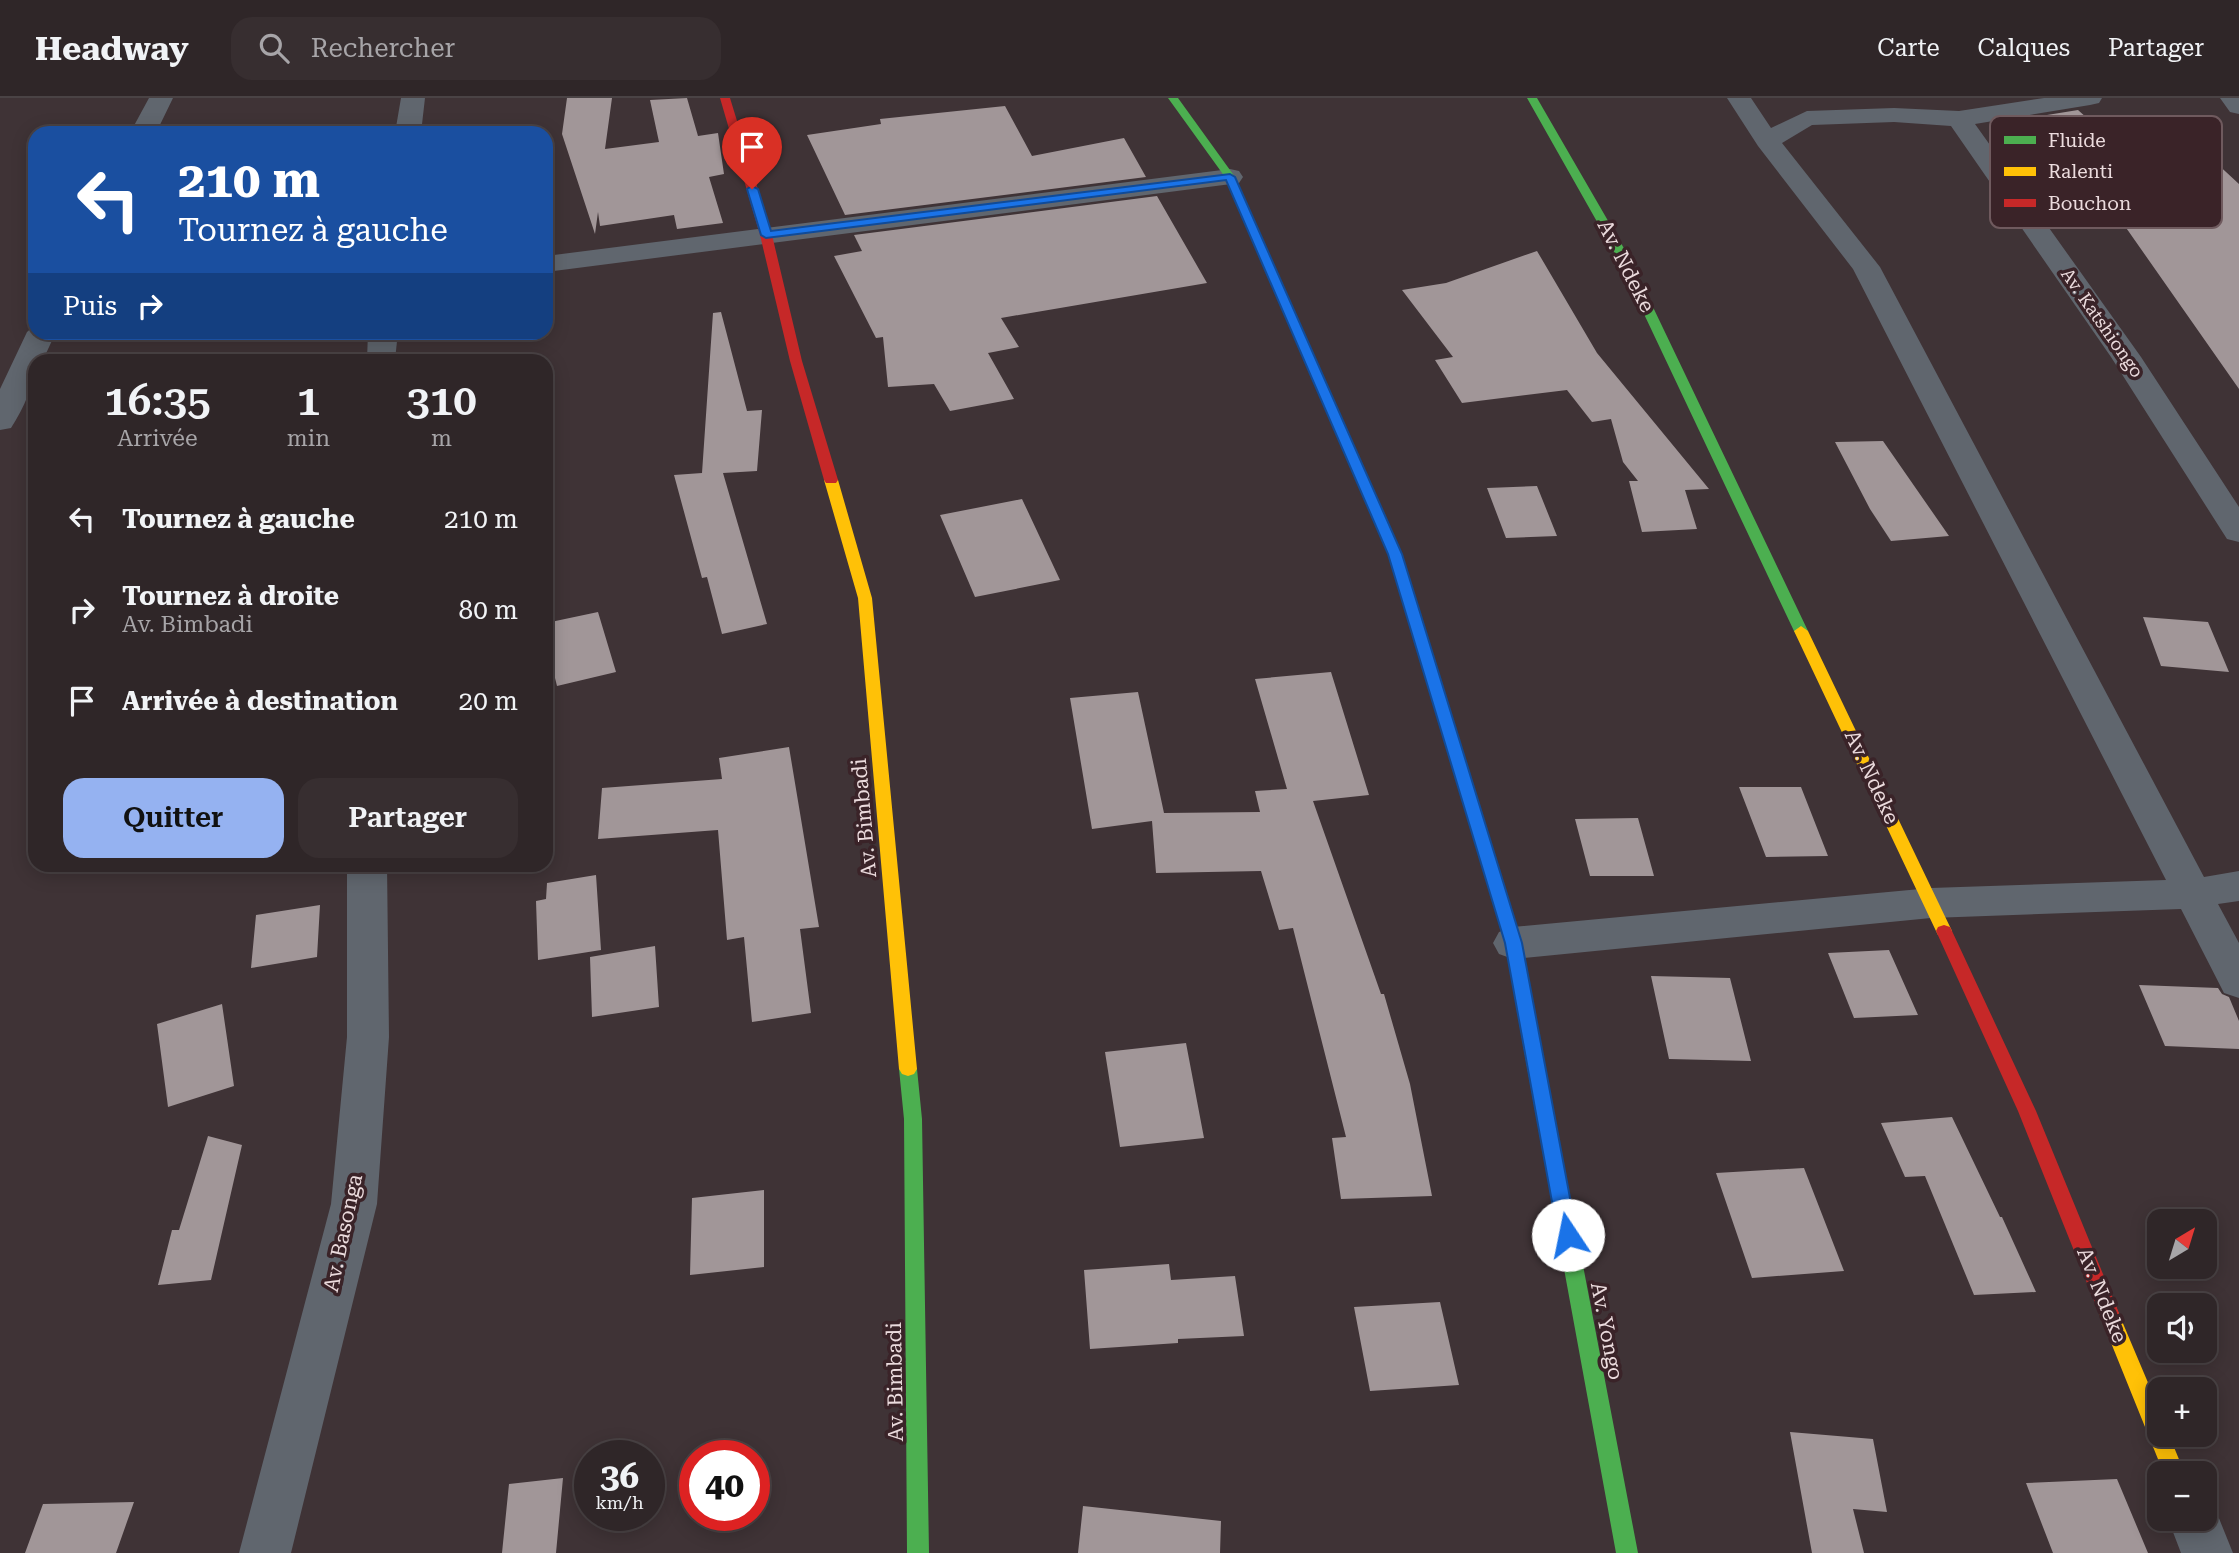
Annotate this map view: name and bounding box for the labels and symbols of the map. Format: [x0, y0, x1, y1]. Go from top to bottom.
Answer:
legend [1990, 116, 2222, 228]
pin [722, 117, 782, 189]
text: Fluide [2048, 129, 2106, 152]
text: Ralenti [2048, 160, 2113, 183]
text: Bouchon [2048, 192, 2131, 215]
street label: Av. Ndeke [1592, 216, 1660, 316]
street label: Av. Katshiongo [2057, 264, 2148, 381]
street label: Av. Ndeke [1840, 726, 1904, 828]
street label: Av. Bimbadi [847, 757, 881, 879]
street label: Av. Basonga [319, 1171, 367, 1294]
position arrow [1531, 1198, 1605, 1272]
north arrow [2147, 1209, 2217, 1279]
street label: Av. Ndeke [2072, 1244, 2132, 1346]
street label: Av. Yongo [1586, 1280, 1628, 1382]
street label: Av. Bimbadi [882, 1322, 908, 1442]
speed limit sign: 40 [679, 1440, 770, 1531]

